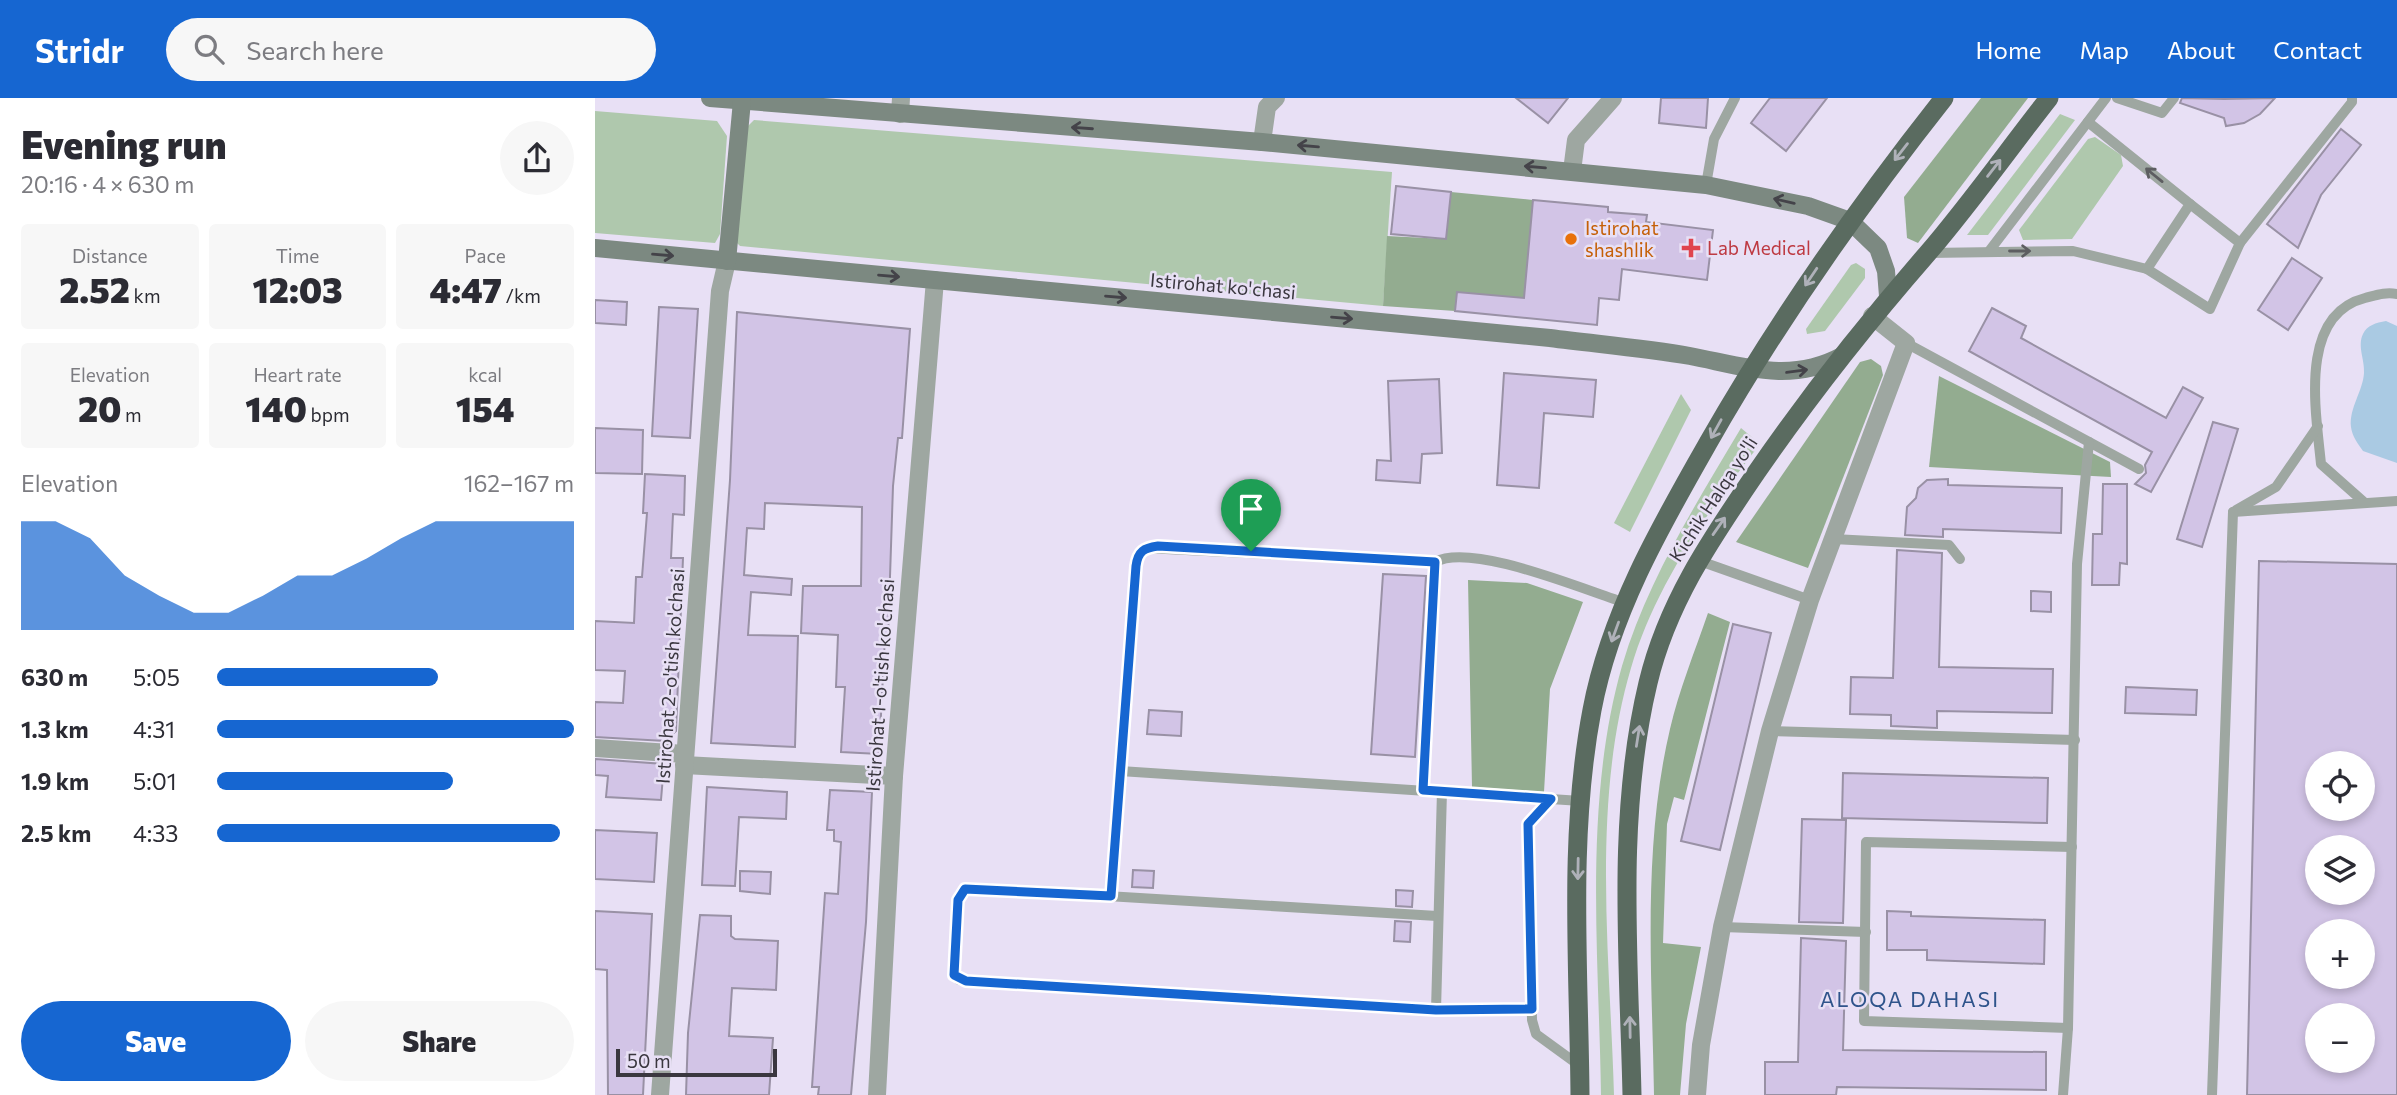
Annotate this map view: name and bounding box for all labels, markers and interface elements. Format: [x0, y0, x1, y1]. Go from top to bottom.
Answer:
search box [166, 18, 656, 81]
text: Stridr [35, 29, 124, 70]
icon: search [190, 30, 228, 68]
text: Search here [246, 34, 384, 65]
text: Home [1976, 35, 2042, 64]
text: Map [2080, 35, 2129, 64]
text: About [2167, 35, 2235, 64]
text: Contact [2273, 35, 2362, 64]
text: Evening run [21, 120, 227, 167]
button: share [500, 121, 574, 195]
one-way arrow [1071, 121, 1093, 134]
one-way arrow [1298, 139, 1320, 152]
one-way arrow [1894, 142, 1909, 160]
one-way arrow [1987, 159, 2002, 177]
one-way arrow [1524, 160, 1547, 173]
one-way arrow [2146, 168, 2164, 183]
text: 20:16 · 4 × 630 m [21, 170, 194, 198]
one-way arrow [1773, 194, 1796, 207]
place label: Istirohat shashlik [1585, 216, 1659, 261]
marker: Istirohat shashlik [1563, 231, 1579, 247]
place label: Lab Medical [1707, 236, 1811, 259]
marker: Lab Medical [1681, 238, 1701, 258]
text: Distance [72, 244, 148, 267]
text: Time [276, 244, 319, 267]
text: Pace [465, 244, 506, 267]
one-way arrow [2009, 244, 2032, 258]
one-way arrow [651, 249, 674, 262]
text: 2.52 [59, 267, 130, 310]
text: 12:03 [252, 267, 343, 310]
text: 4:47 [430, 267, 502, 310]
one-way arrow [1804, 267, 1819, 286]
street label: Istirohat ko'chasi [1149, 268, 1297, 303]
one-way arrow [878, 270, 900, 283]
text: km [130, 284, 160, 307]
text: /km [502, 284, 541, 307]
one-way arrow [1104, 291, 1127, 304]
one-way arrow [1331, 312, 1353, 325]
text: Elevation [70, 363, 150, 386]
text: Heart rate [253, 363, 342, 386]
text: kcal [468, 363, 502, 386]
one-way arrow [1785, 364, 1808, 377]
text: 20 [78, 386, 121, 429]
text: 140 [245, 386, 307, 429]
text: 154 [456, 386, 515, 429]
text: m [121, 403, 142, 426]
text: bpm [307, 403, 350, 426]
one-way arrow [1709, 418, 1722, 439]
street label: Kichik Halqa yo'li [1663, 432, 1762, 566]
text: Elevation [21, 469, 118, 497]
text: 162–167 m [464, 469, 574, 497]
pin [1221, 479, 1281, 551]
icon: arrive [1232, 490, 1270, 528]
one-way arrow [1712, 517, 1726, 536]
street label: Istirohat 2-o'tish ko'chasi [651, 567, 689, 784]
street label: Istirohat 1-o'tish ko'chasi [861, 578, 898, 792]
one-way arrow [1608, 621, 1620, 643]
text: 630 m [21, 663, 88, 691]
text: 5:05 [133, 663, 180, 691]
text: 1.3 km [21, 715, 89, 743]
text: 4:31 [133, 715, 175, 743]
one-way arrow [1632, 725, 1645, 748]
map controls [2305, 751, 2375, 1073]
button: locate [2305, 751, 2375, 821]
text: 1.9 km [21, 767, 89, 795]
text: 5:01 [133, 767, 176, 795]
text: 2.5 km [21, 819, 91, 847]
text: 4:33 [133, 819, 178, 847]
button: layers [2305, 835, 2375, 905]
one-way arrow [1572, 857, 1585, 880]
button: + [2305, 919, 2375, 989]
district label: ALOQA DAHASI [1820, 986, 2000, 1011]
button: Save [21, 1001, 291, 1081]
button: Share [305, 1001, 574, 1081]
button: − [2305, 1003, 2375, 1073]
one-way arrow [1624, 1016, 1637, 1039]
scale bar [616, 1046, 777, 1078]
text: 50 m [627, 1049, 671, 1072]

